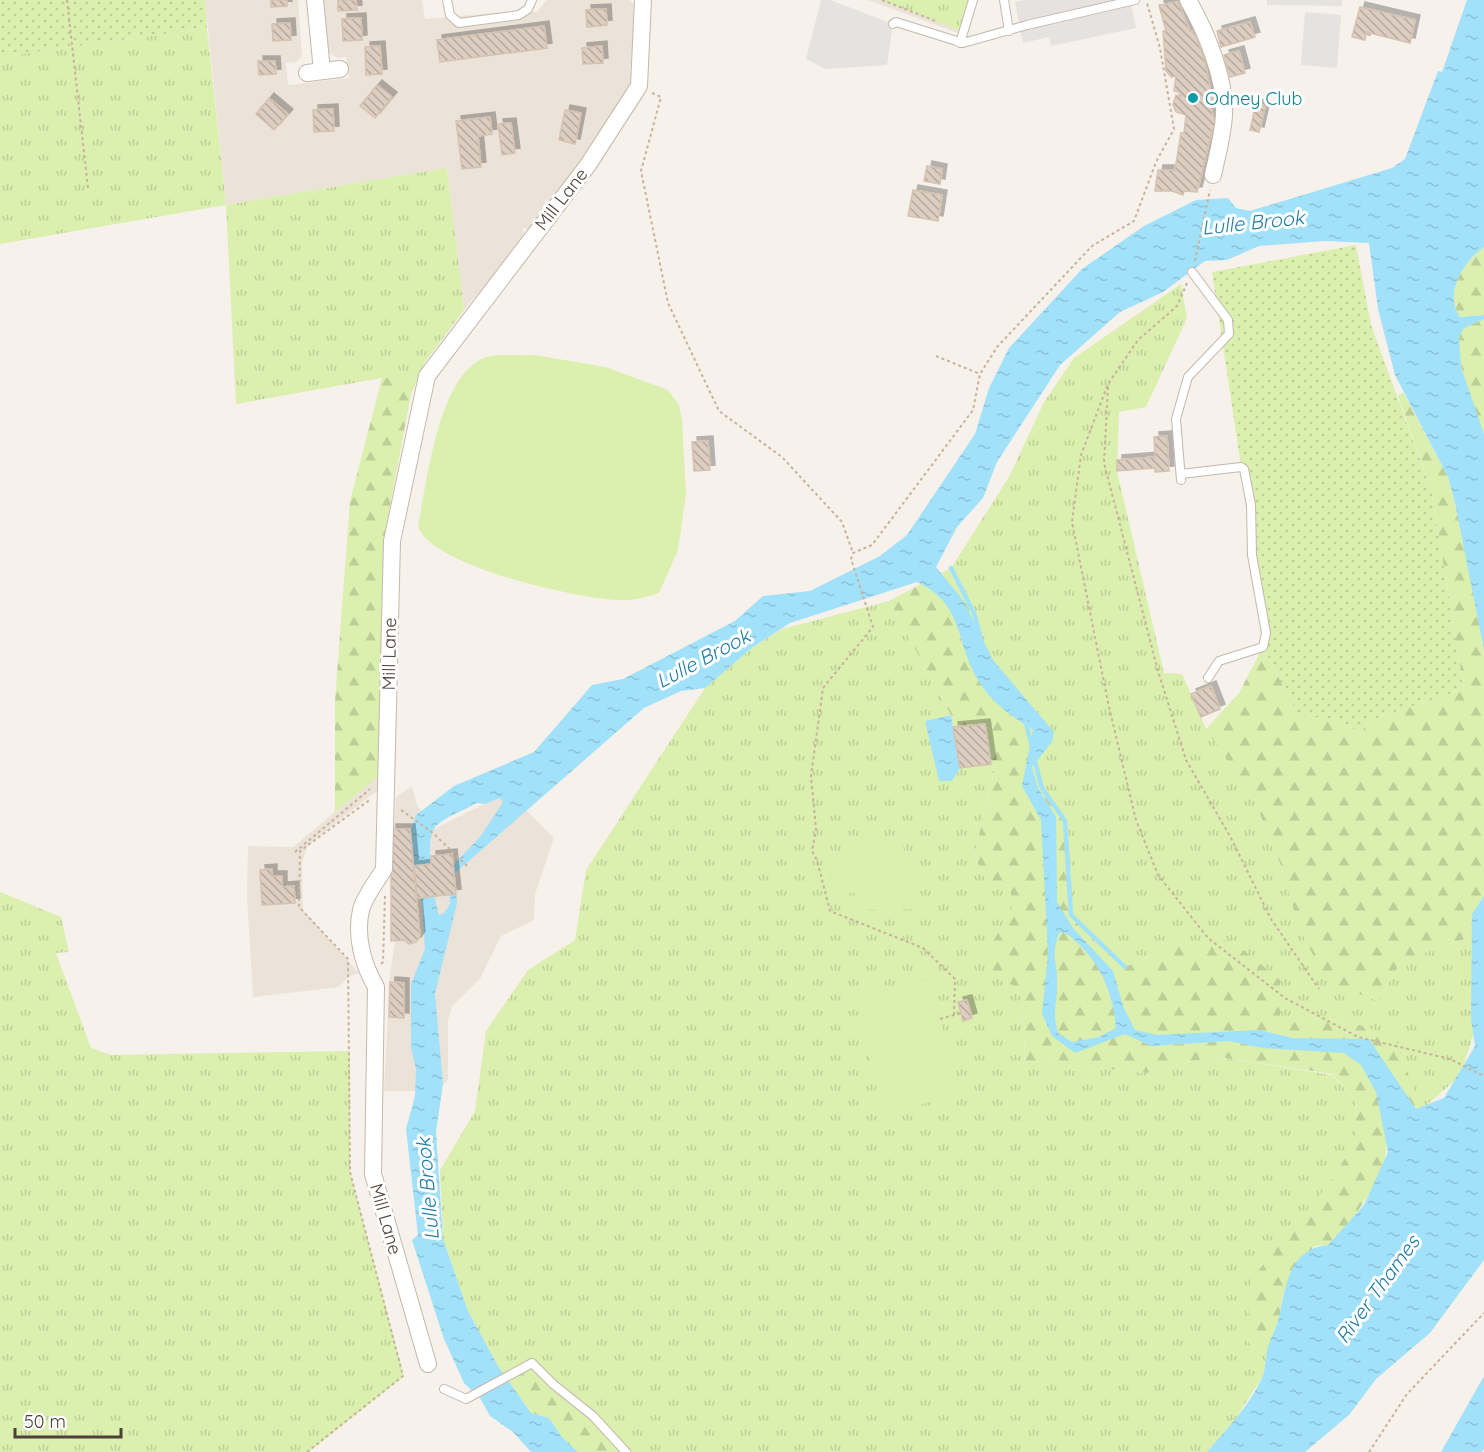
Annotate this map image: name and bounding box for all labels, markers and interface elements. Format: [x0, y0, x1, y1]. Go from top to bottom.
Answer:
place label: Odney Club [1205, 87, 1303, 110]
marker: Odney Club [1186, 91, 1200, 105]
street label: Mill Lane [529, 163, 593, 235]
water label: Lulle Brook [1201, 204, 1308, 240]
street label: Mill Lane [377, 617, 401, 691]
water label: Lulle Brook [652, 622, 756, 693]
water label: Lulle Brook [410, 1134, 444, 1241]
street label: Mill Lane [365, 1181, 407, 1257]
water label: River Thames [1330, 1229, 1425, 1348]
scale bar [15, 1401, 122, 1439]
text: 50 m [24, 1410, 66, 1433]

